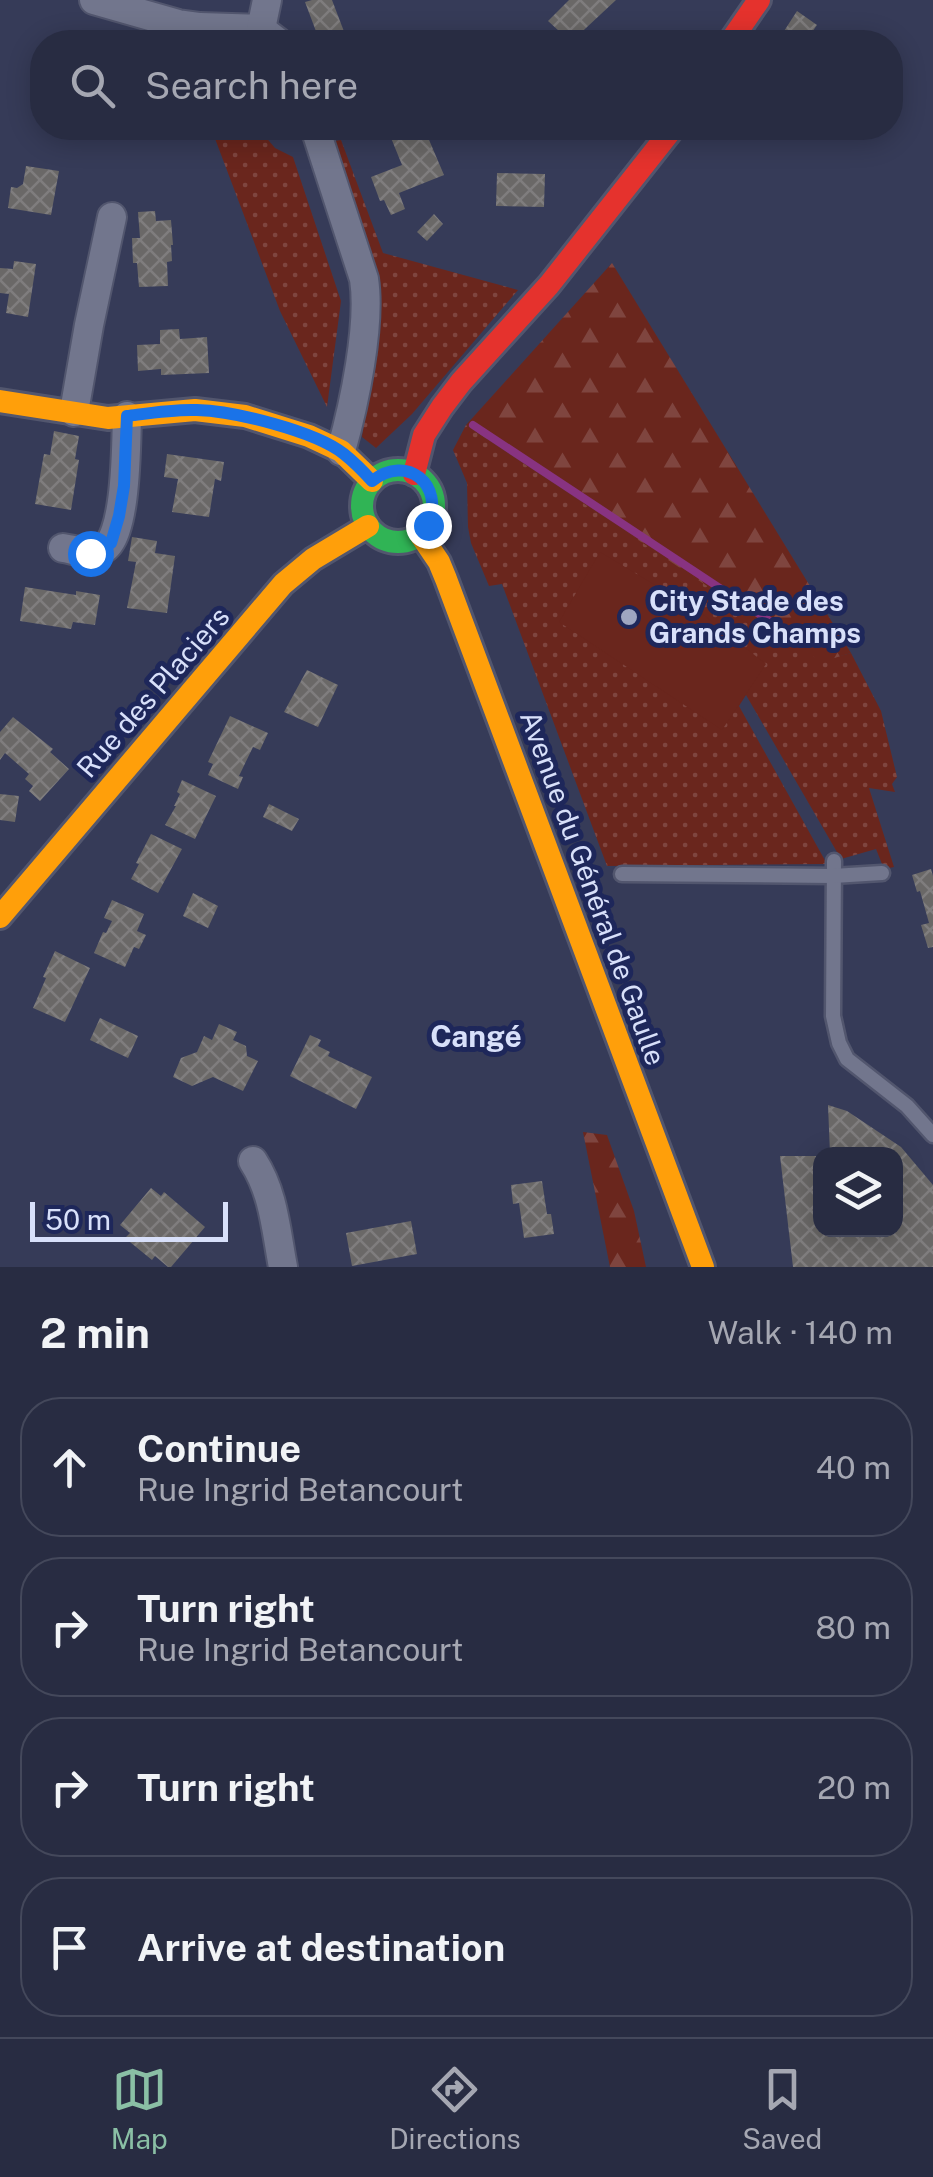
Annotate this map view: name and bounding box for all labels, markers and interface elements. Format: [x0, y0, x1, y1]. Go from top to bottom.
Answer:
search box [30, 30, 903, 140]
icon: search [65, 58, 120, 113]
text: Search here [145, 63, 358, 108]
route end [406, 503, 452, 549]
route start [68, 531, 114, 577]
place label: City Stade des Grands Champs [649, 584, 861, 649]
street label: Rue des Placiers [70, 600, 236, 784]
marker: City Stade des Grands Champs [618, 606, 640, 628]
street label: Avenue du Général de Gaulle [514, 706, 673, 1070]
district label: Cangé [430, 1018, 522, 1054]
map controls [813, 1147, 903, 1237]
button: layers [813, 1147, 903, 1237]
scale bar [30, 1197, 228, 1242]
text: 50 m [45, 1203, 111, 1236]
text: 2 min [40, 1308, 150, 1357]
text: Walk · 140 m [708, 1314, 893, 1351]
text: Continue [137, 1426, 301, 1471]
icon: ahead [42, 1440, 97, 1495]
text: 40 m [816, 1449, 891, 1486]
text: Rue Ingrid Betancourt [137, 1471, 463, 1508]
text: Turn right [137, 1586, 315, 1631]
icon: right [42, 1600, 97, 1655]
text: 80 m [815, 1609, 891, 1646]
text: Rue Ingrid Betancourt [137, 1631, 463, 1668]
icon: right [42, 1760, 97, 1815]
text: Turn right [137, 1765, 315, 1810]
text: 20 m [817, 1769, 891, 1806]
icon: arrive [42, 1920, 97, 1975]
text: Arrive at destination [137, 1925, 505, 1970]
tab: Map [111, 2062, 168, 2155]
tab: Directions [389, 2062, 521, 2155]
tab: Saved [742, 2062, 822, 2155]

